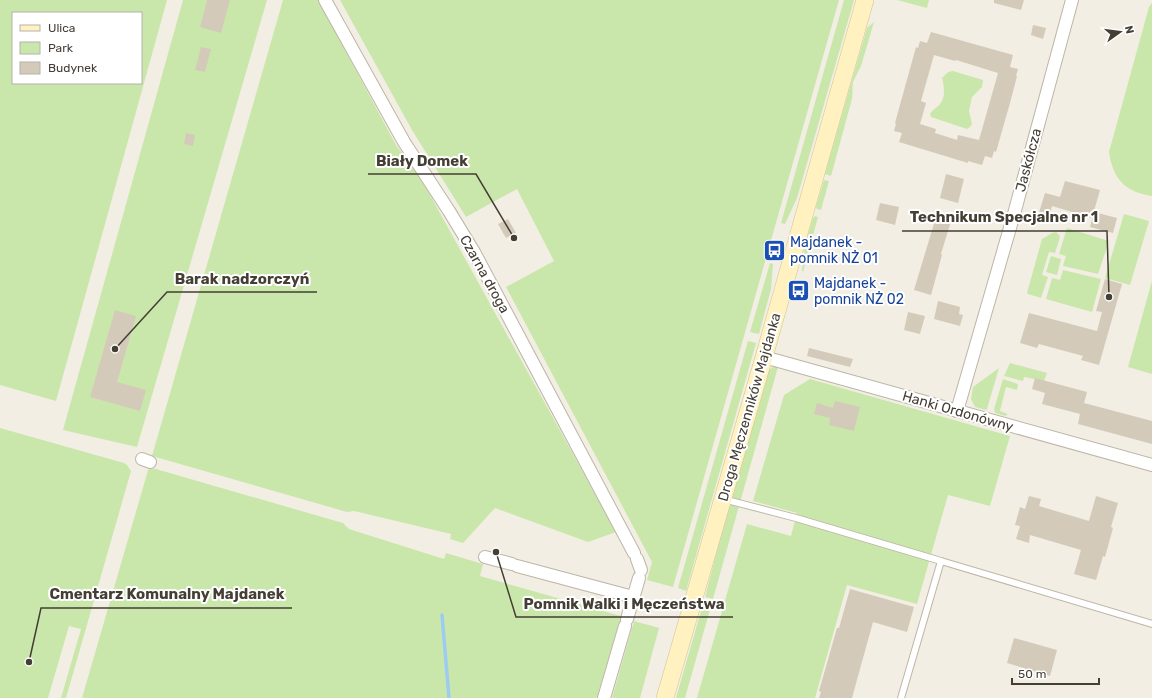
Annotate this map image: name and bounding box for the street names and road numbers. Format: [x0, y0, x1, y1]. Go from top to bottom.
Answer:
street label: Jaskółcza [1012, 127, 1045, 194]
street label: Czarna droga [456, 232, 513, 316]
street label: Droga Męczenników Majdanka [714, 311, 785, 503]
street label: Hanki Ordonówny [900, 387, 1016, 436]

